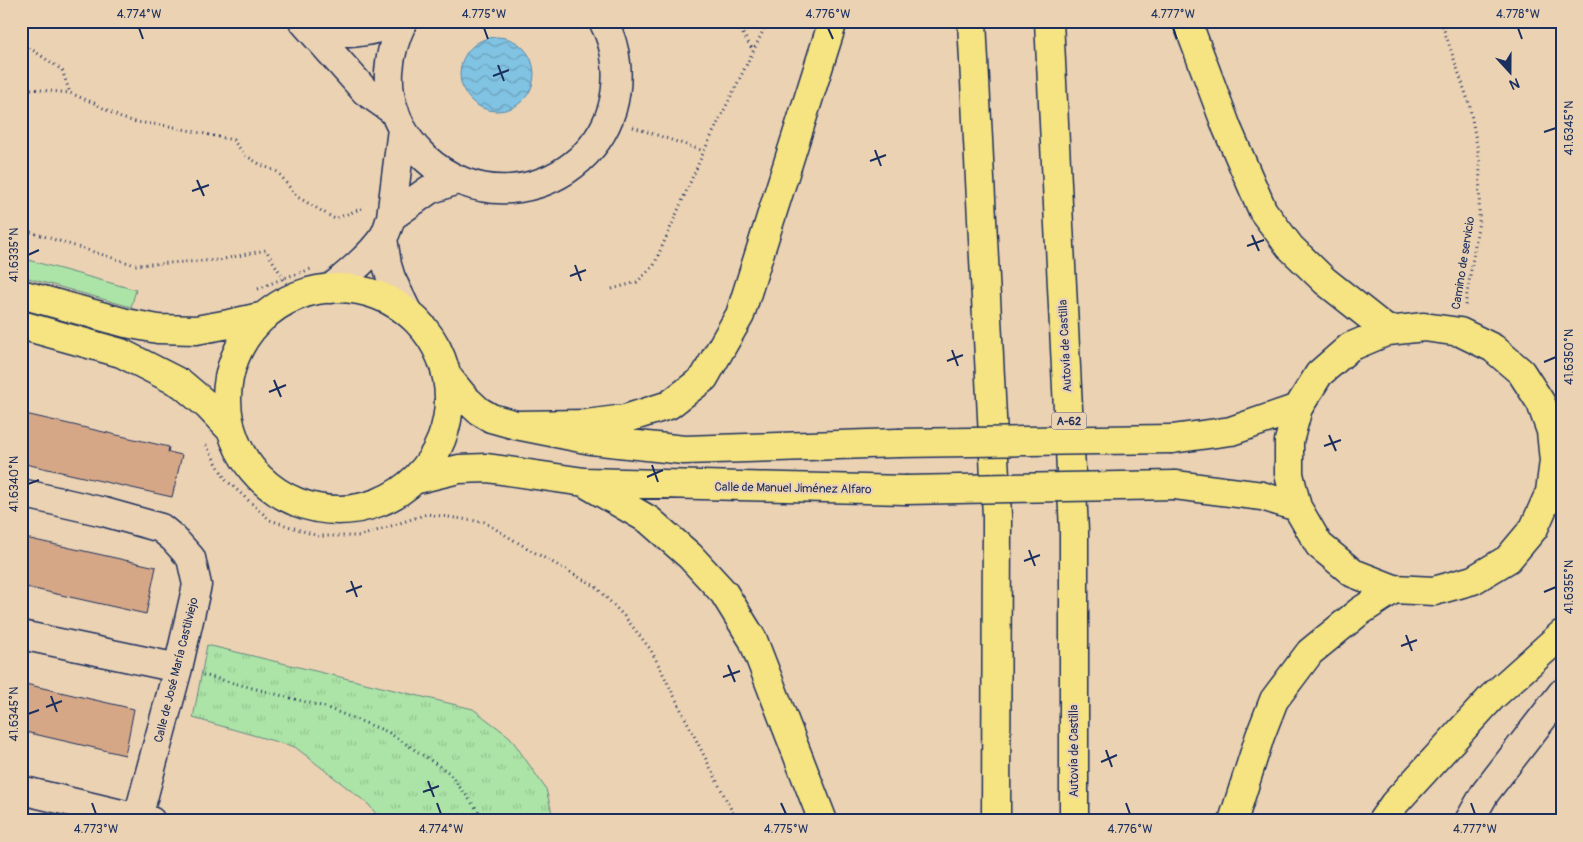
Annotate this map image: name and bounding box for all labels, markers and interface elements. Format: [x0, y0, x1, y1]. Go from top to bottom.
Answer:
text: 4.774°W [117, 7, 161, 22]
text: 4.775°W [462, 7, 506, 22]
text: 4.776°W [806, 7, 850, 22]
text: 4.777°W [1151, 7, 1195, 22]
text: 4.778°W [1496, 7, 1540, 22]
north arrow [1486, 48, 1536, 98]
text: N [1507, 74, 1522, 93]
text: 41.6345°N [1562, 101, 1577, 155]
street label: Camino de servicio [1449, 215, 1478, 311]
text: 41.6335°N [7, 228, 22, 282]
street label: Autovía de Castilla [1056, 299, 1075, 393]
text: 41.6350°N [1562, 329, 1577, 385]
road number: A-62 [1052, 412, 1086, 430]
text: 41.6340°N [7, 456, 22, 512]
street label: Calle de Manuel Jiménez Alfaro [714, 480, 872, 497]
text: 41.6355°N [1562, 560, 1577, 614]
street label: Calle de José María Castilviejo [151, 595, 202, 744]
text: 41.6345°N [7, 687, 22, 741]
street label: Autovía de Castilla [1067, 704, 1082, 797]
text: 4.773°W [74, 822, 118, 837]
text: 4.774°W [419, 822, 463, 837]
text: 4.775°W [764, 822, 808, 837]
text: 4.776°W [1108, 822, 1152, 837]
text: 4.777°W [1453, 822, 1497, 837]

